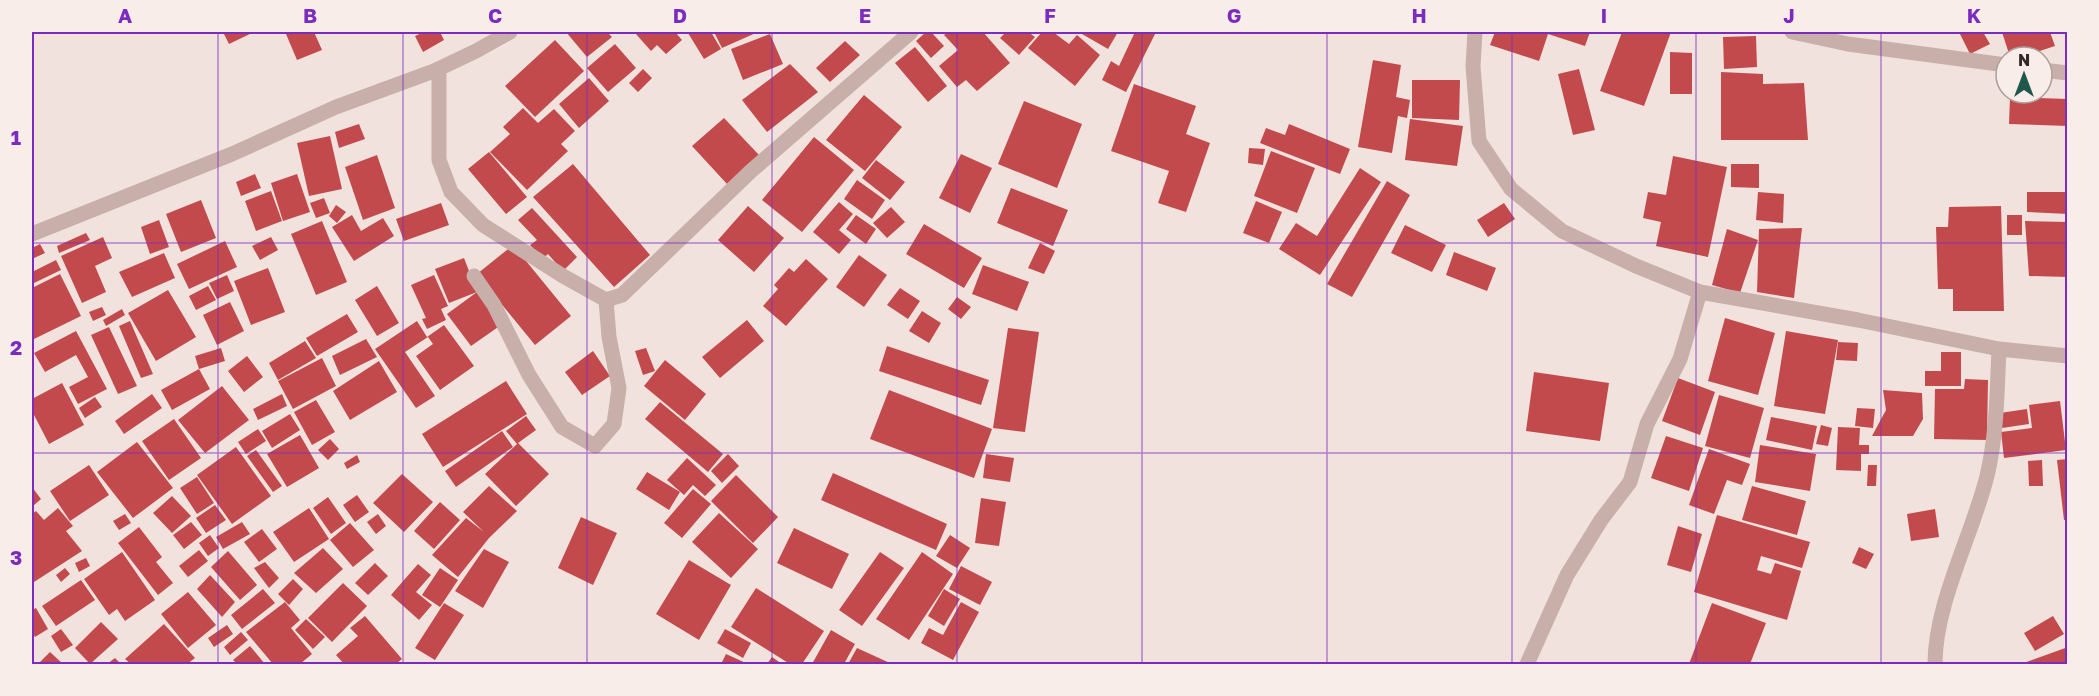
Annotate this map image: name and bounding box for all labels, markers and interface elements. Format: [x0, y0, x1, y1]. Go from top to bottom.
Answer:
text: A [118, 3, 132, 27]
text: B [303, 3, 317, 27]
text: C [488, 3, 502, 27]
text: D [673, 3, 687, 27]
text: E [859, 3, 871, 27]
text: F [1044, 3, 1056, 27]
text: G [1227, 3, 1241, 27]
text: H [1411, 3, 1427, 27]
text: I [1601, 3, 1607, 27]
text: J [1783, 3, 1795, 27]
text: K [1967, 3, 1982, 27]
north arrow [1994, 45, 2054, 105]
text: N [2018, 50, 2030, 70]
text: 1 [11, 125, 21, 149]
text: 2 [10, 335, 22, 359]
text: 3 [10, 545, 22, 569]

